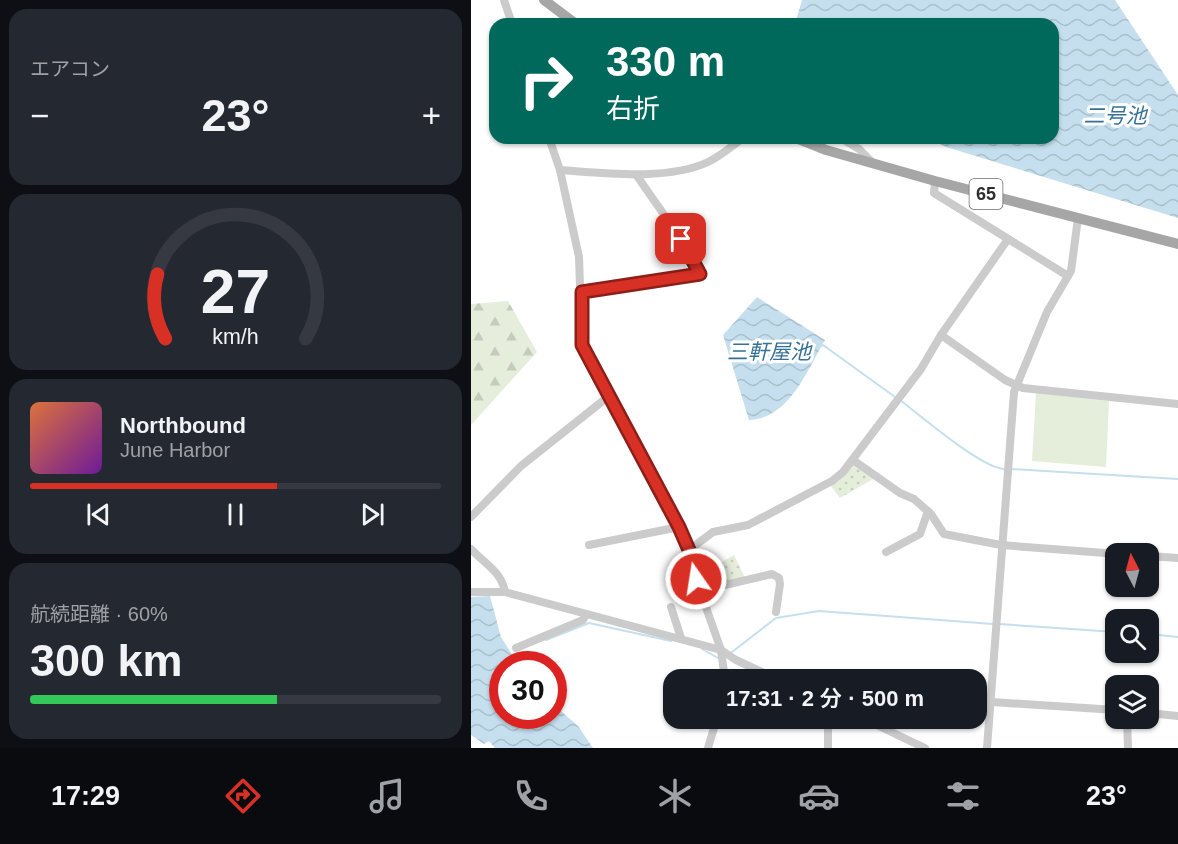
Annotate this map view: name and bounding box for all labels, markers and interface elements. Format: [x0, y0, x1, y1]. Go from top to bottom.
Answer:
text: 330 m [606, 38, 725, 85]
icon: right [507, 42, 585, 120]
text: エアコン [30, 58, 110, 80]
text: 23° [201, 90, 270, 141]
text: 右折 [606, 94, 660, 124]
text: − [30, 97, 49, 134]
text: + [422, 97, 441, 134]
water label: 二号池 [1084, 104, 1148, 127]
road number: 65 [969, 179, 1003, 209]
pin [655, 213, 706, 264]
icon: arrive [664, 222, 697, 255]
text: 27 [201, 257, 270, 326]
text: km/h [212, 325, 259, 349]
water label: 三軒屋池 [727, 340, 813, 363]
text: Northbound [120, 413, 246, 438]
text: June Harbor [120, 439, 230, 461]
icon: previous [82, 498, 115, 531]
icon: pause [219, 498, 252, 531]
icon: next [356, 498, 389, 531]
north arrow [1105, 543, 1159, 597]
map controls [1105, 543, 1159, 729]
position arrow [664, 547, 728, 611]
text: 航続距離 · 60% [30, 603, 168, 625]
button: search [1105, 609, 1159, 663]
text: 300 km [30, 635, 183, 686]
speed limit sign: 30 [489, 651, 567, 729]
button: layers [1105, 675, 1159, 729]
text: 17:31 · 2 分 · 500 m [726, 686, 924, 711]
icon: directions [222, 775, 264, 817]
icon: music [366, 775, 408, 817]
icon: phone [510, 775, 552, 817]
icon: climate [654, 775, 696, 817]
icon: car [798, 775, 840, 817]
icon: filters [942, 775, 984, 817]
text: 17:29 [51, 781, 120, 811]
text: 23° [1086, 781, 1127, 811]

